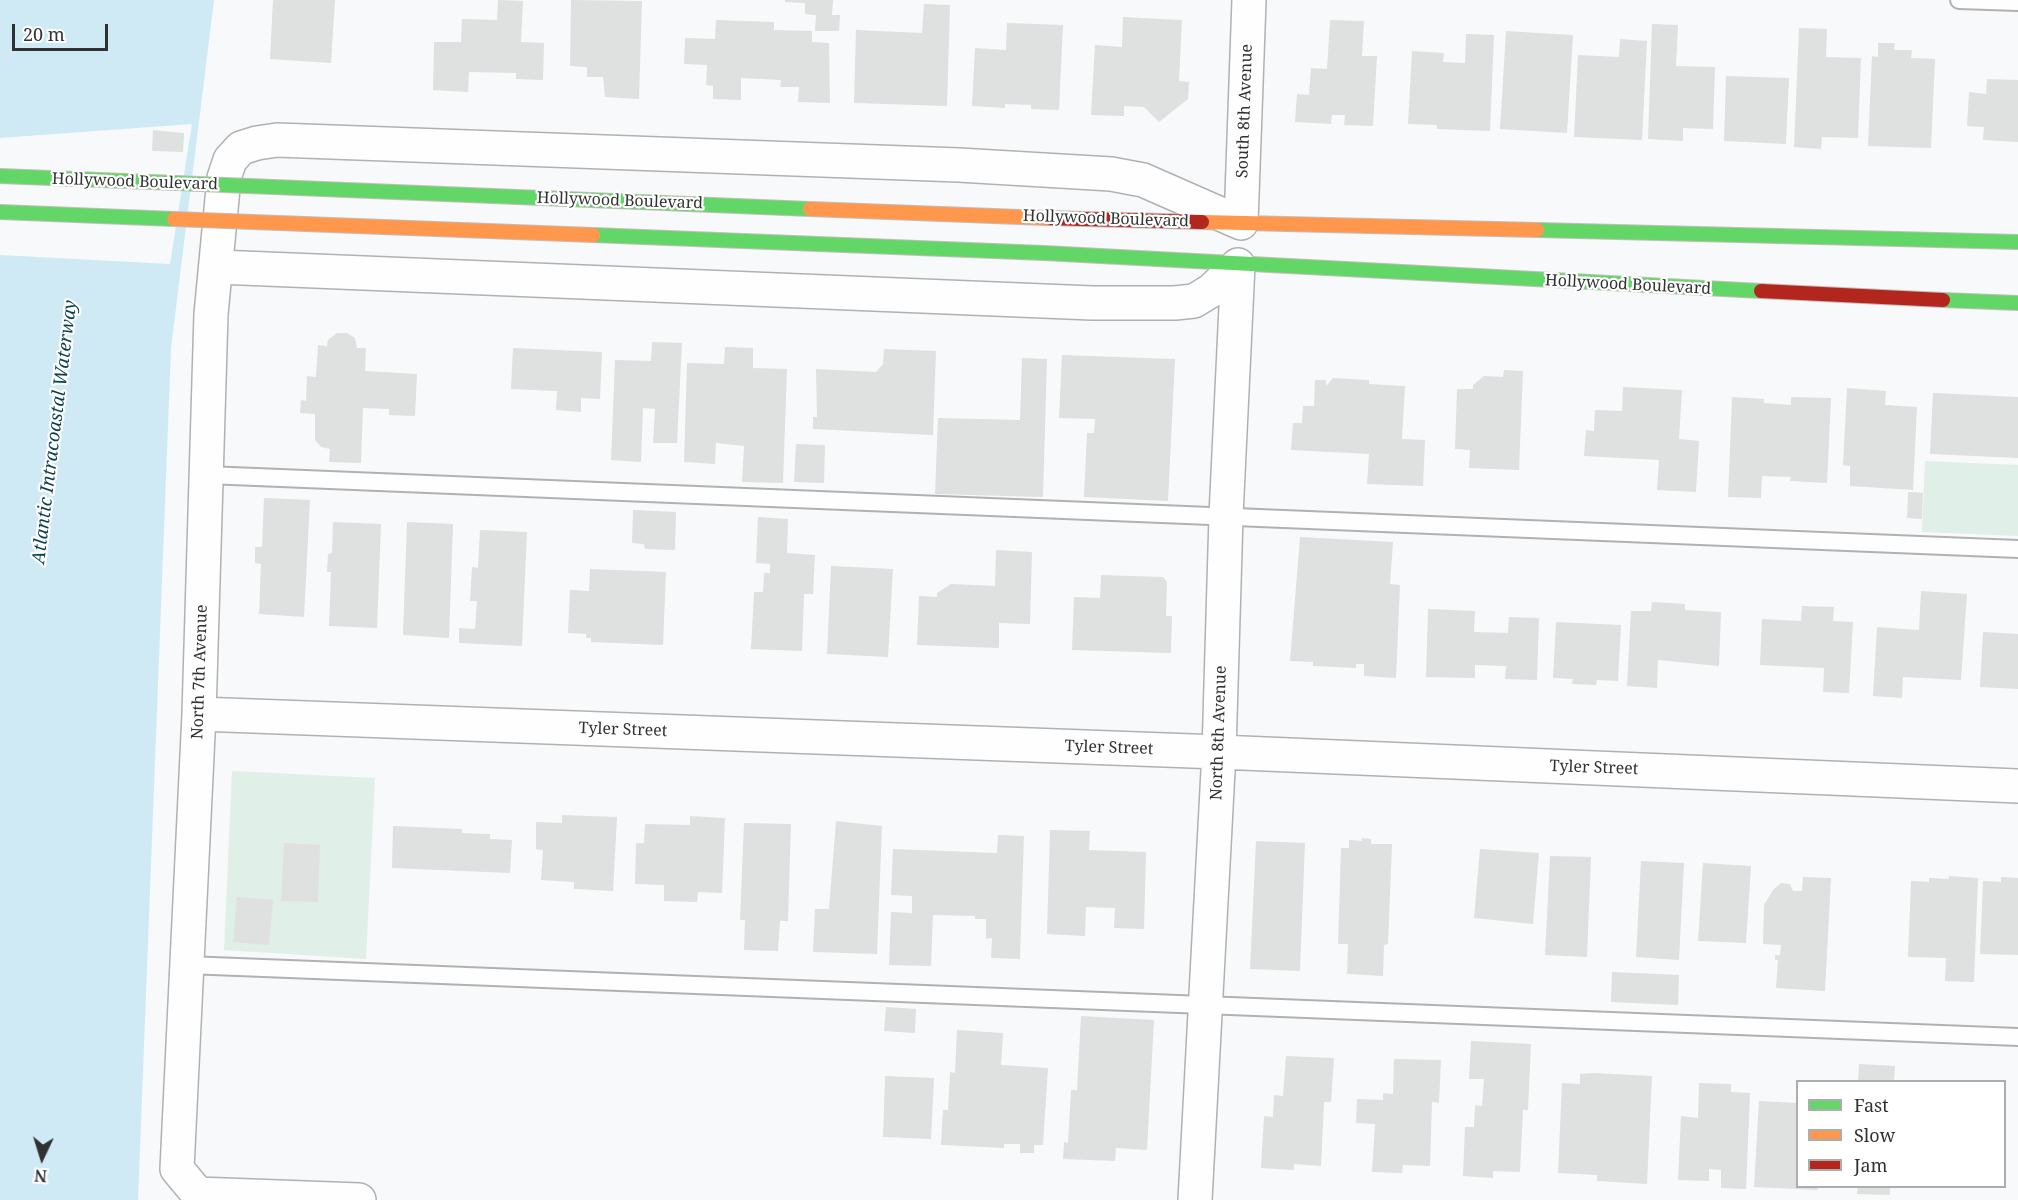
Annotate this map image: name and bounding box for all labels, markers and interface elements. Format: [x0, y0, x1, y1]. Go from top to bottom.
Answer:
scale bar [15, 12, 111, 50]
text: 20 m [23, 22, 65, 46]
street label: South 8th Avenue [1233, 44, 1257, 178]
street label: Hollywood Boulevard [52, 170, 218, 194]
street label: Hollywood Boulevard [537, 189, 703, 213]
street label: Hollywood Boulevard [1023, 207, 1189, 231]
street label: Hollywood Boulevard [1545, 271, 1711, 299]
water label: Atlantic Intracoastal Waterway [28, 299, 82, 565]
street label: North 7th Avenue [188, 604, 212, 740]
street label: North 8th Avenue [1207, 665, 1231, 801]
street label: Tyler Street [578, 719, 668, 741]
street label: Tyler Street [1064, 737, 1154, 759]
street label: Tyler Street [1549, 757, 1639, 779]
legend [1796, 1080, 2006, 1188]
text: Fast [1854, 1093, 1889, 1117]
text: Slow [1854, 1123, 1895, 1147]
north arrow [12, 1128, 72, 1188]
text: Jam [1854, 1153, 1888, 1177]
text: N [34, 1165, 48, 1187]

